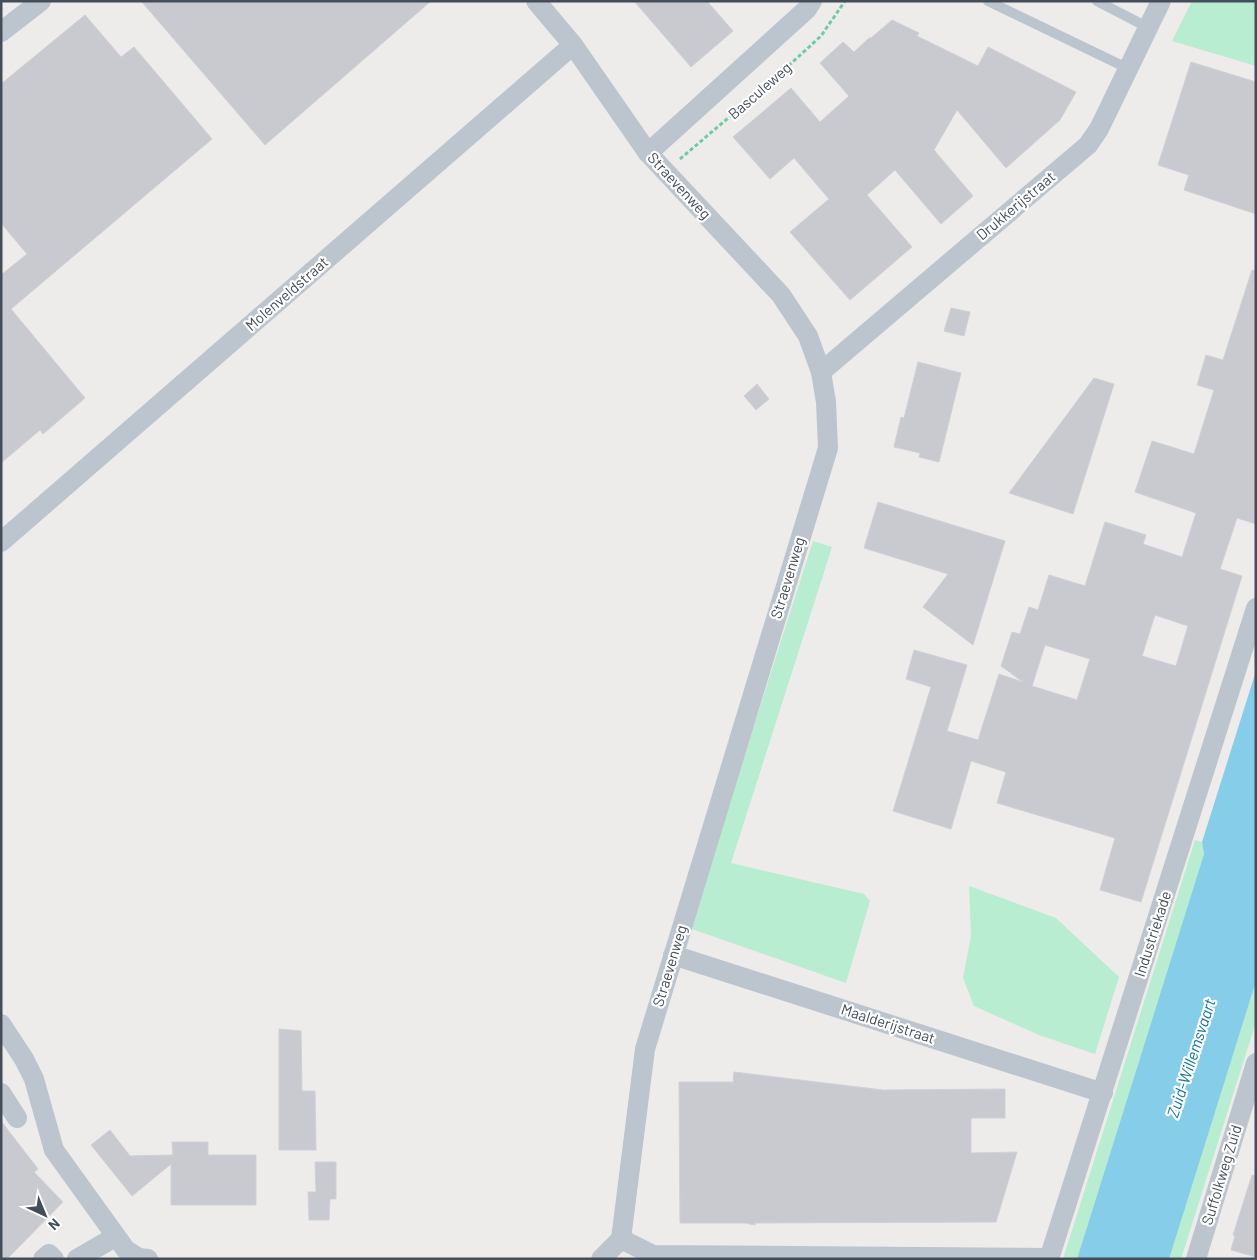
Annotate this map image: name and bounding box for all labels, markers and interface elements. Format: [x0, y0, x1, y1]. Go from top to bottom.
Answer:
street label: Basculeweg [724, 58, 795, 123]
street label: Straevenweg [644, 148, 715, 222]
street label: Drukkerijstraat [972, 167, 1058, 243]
street label: Molenveldstraat [241, 252, 331, 334]
street label: Straevenweg [766, 535, 808, 621]
street label: Industriekade [1130, 888, 1174, 979]
street label: Straevenweg [648, 923, 690, 1009]
water label: Zuid-Willemsvaart [1162, 996, 1219, 1120]
street label: Maalderijstraat [839, 999, 937, 1047]
street label: Suffolkweg Zuid [1197, 1122, 1245, 1227]
north arrow [20, 1190, 70, 1240]
text: N [45, 1215, 64, 1234]

